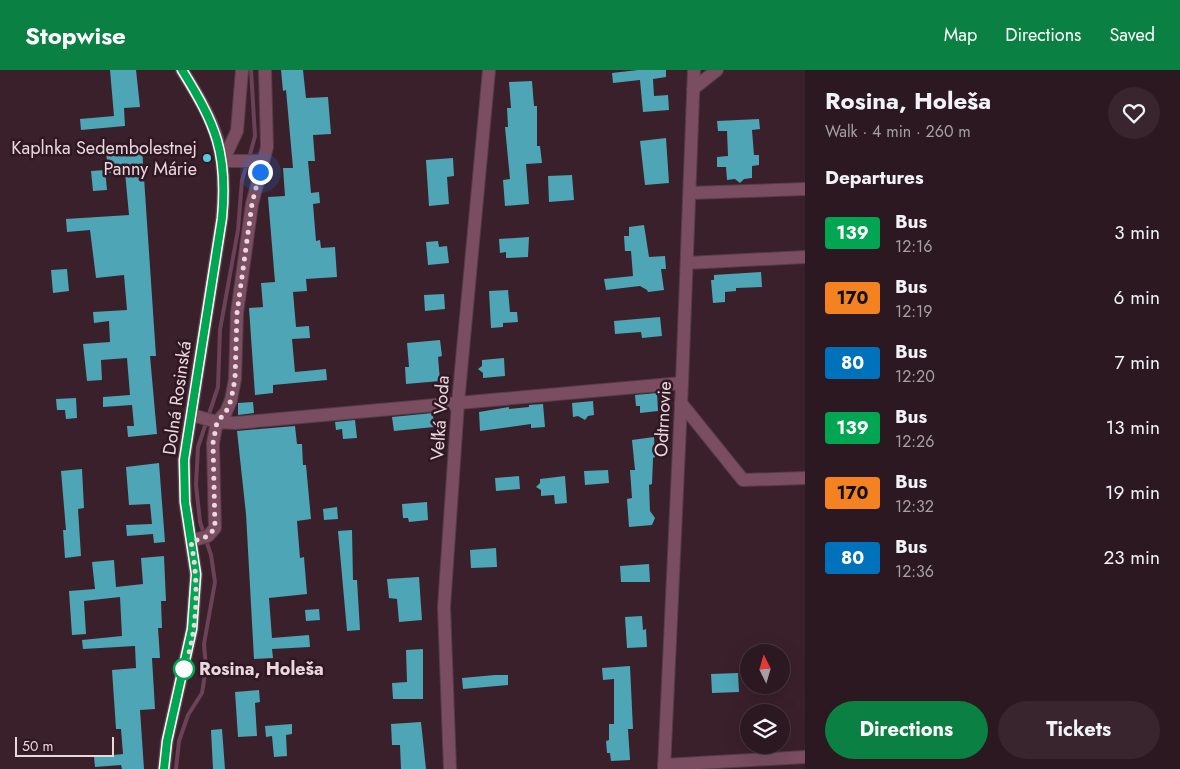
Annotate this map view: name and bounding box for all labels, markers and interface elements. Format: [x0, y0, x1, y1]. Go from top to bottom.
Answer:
text: Stopwise [25, 18, 126, 53]
text: Map [944, 22, 977, 48]
text: Directions [1005, 22, 1081, 48]
text: Saved [1109, 22, 1155, 48]
text: Rosina, Holeša [825, 83, 991, 118]
button: heart [1108, 87, 1160, 139]
text: Walk · 4 min · 260 m [825, 120, 971, 143]
place label: Kaplnka Sedembolestnej Panny Márie [11, 135, 197, 182]
marker: Kaplnka Sedembolestnej Panny Márie [201, 152, 213, 164]
your location [248, 160, 273, 185]
text: Departures [825, 164, 924, 191]
text: Bus [895, 208, 927, 235]
text: 3 min [1114, 219, 1160, 246]
text: 139 [836, 220, 869, 246]
text: 12:16 [895, 235, 933, 258]
text: Bus [895, 273, 927, 300]
text: 6 min [1114, 284, 1160, 311]
text: 170 [837, 285, 868, 311]
text: 12:19 [895, 300, 933, 323]
text: Bus [895, 338, 927, 365]
street label: Dolná Rosinská [156, 339, 198, 457]
text: 7 min [1115, 349, 1160, 376]
text: 80 [841, 350, 864, 376]
text: 12:20 [895, 365, 935, 388]
street label: Veľká Voda [424, 375, 456, 461]
street label: Odtrnovie [648, 380, 678, 458]
text: Bus [895, 403, 927, 430]
text: 13 min [1106, 414, 1160, 441]
text: 139 [836, 415, 869, 441]
text: 12:26 [895, 430, 934, 453]
text: Bus [895, 468, 927, 495]
text: 19 min [1105, 479, 1160, 506]
text: 170 [837, 480, 868, 506]
text: 12:32 [895, 495, 934, 518]
text: Bus [895, 533, 927, 560]
text: 23 min [1103, 544, 1160, 571]
text: 80 [841, 545, 864, 571]
text: 12:36 [895, 560, 934, 583]
north arrow [740, 644, 790, 694]
map controls [740, 644, 790, 754]
place label: Rosina, Holeša [199, 656, 324, 682]
marker: Rosina, Holeša [173, 658, 195, 680]
button: Directions [825, 701, 988, 759]
button: Tickets [998, 701, 1160, 759]
button: layers [740, 704, 790, 754]
scale bar [15, 734, 114, 757]
text: 50 m [22, 736, 53, 756]

